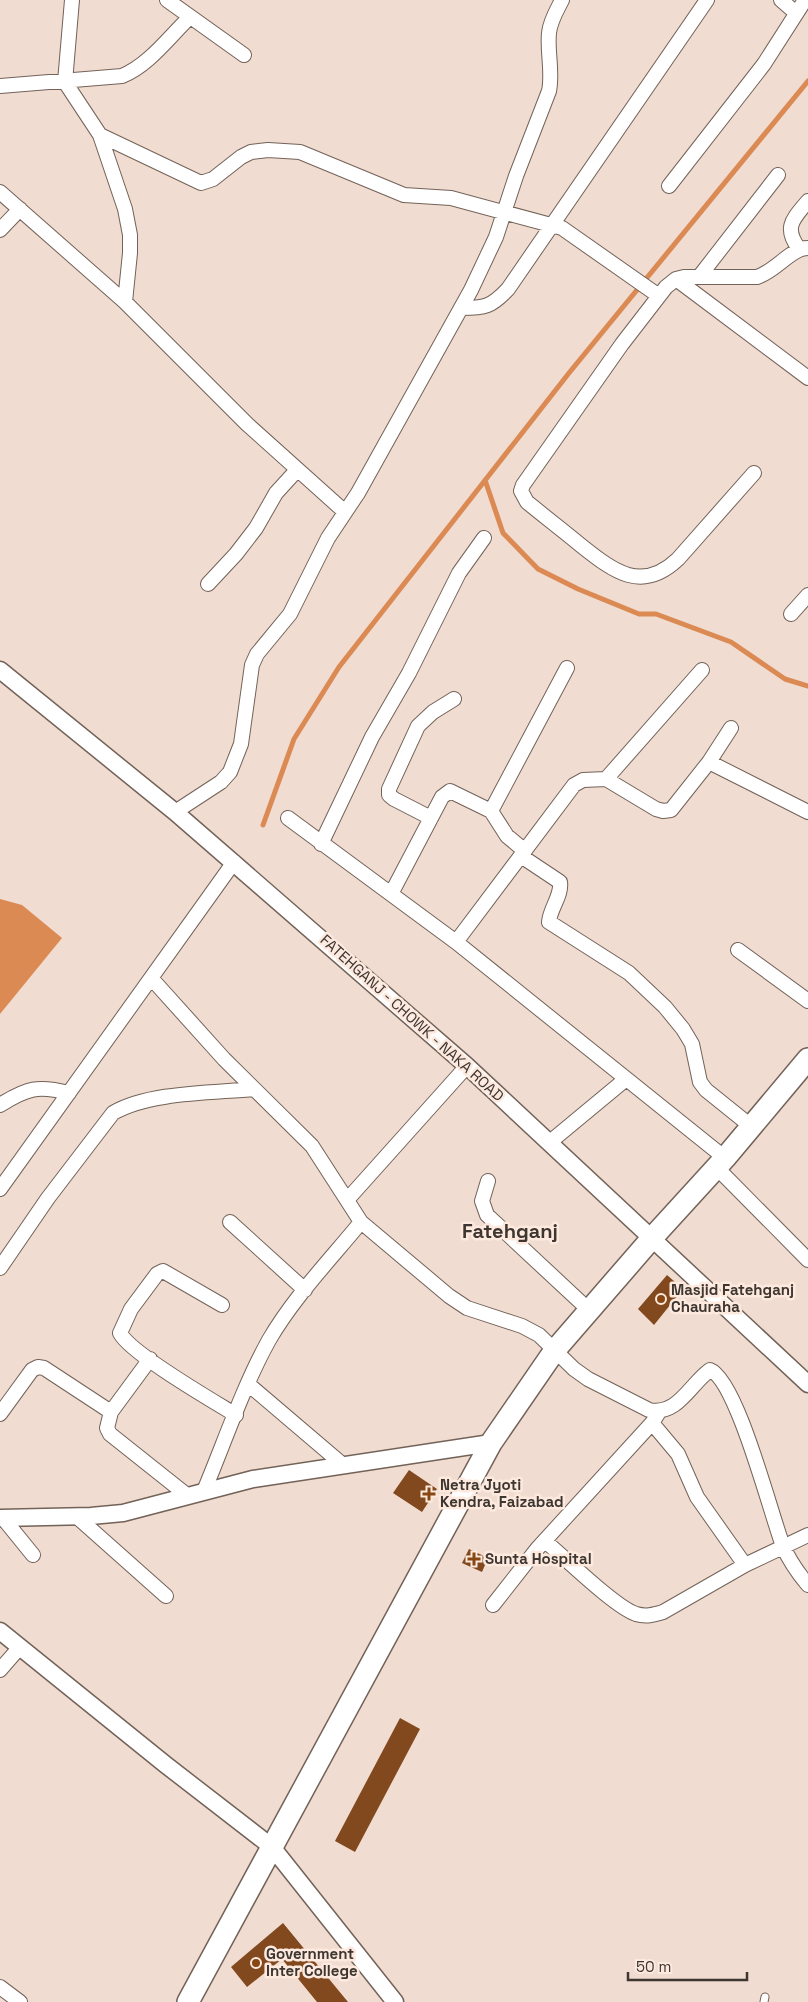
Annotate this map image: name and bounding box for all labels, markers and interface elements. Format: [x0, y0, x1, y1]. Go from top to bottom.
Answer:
street label: FATEHGANJ - CHOWK - NAKA ROAD [317, 930, 508, 1105]
district label: Fatehganj [462, 1218, 558, 1244]
place label: Masjid Fatehganj Chauraha [671, 1280, 794, 1316]
marker: Masjid Fatehganj Chauraha [655, 1293, 667, 1305]
place label: Netra Jyoti Kendra, Faizabad [440, 1475, 564, 1511]
marker: Netra Jyoti Kendra, Faizabad [422, 1487, 436, 1501]
place label: Sunta Hospital [485, 1549, 592, 1568]
marker: Sunta Hospital [467, 1552, 481, 1566]
place label: Government Inter College [266, 1944, 358, 1980]
scale bar [628, 1950, 747, 1982]
marker: Government Inter College [250, 1957, 262, 1969]
text: 50 m [636, 1957, 671, 1976]

